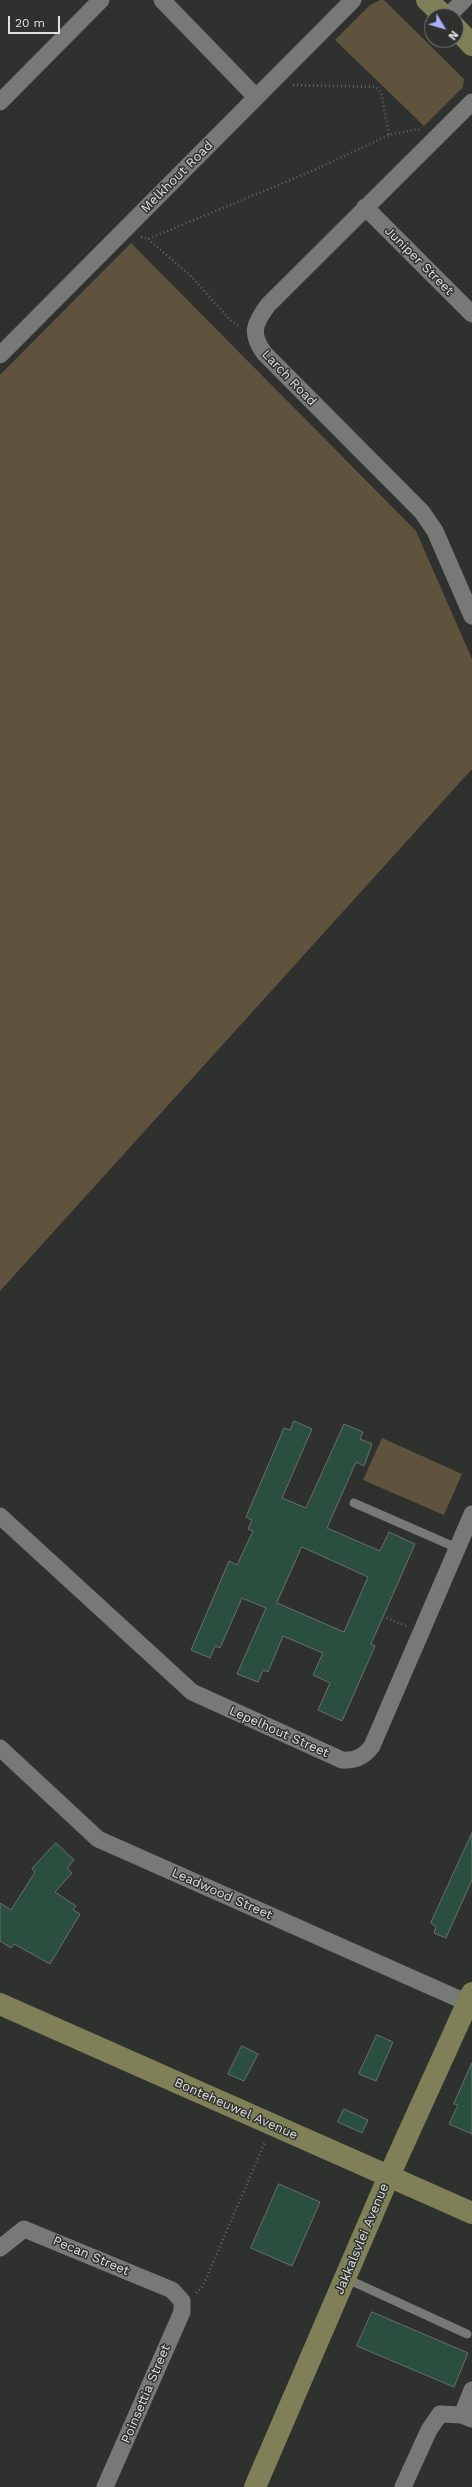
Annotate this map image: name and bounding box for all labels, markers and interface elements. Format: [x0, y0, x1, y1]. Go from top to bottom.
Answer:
scale bar [10, 8, 62, 34]
north arrow [424, 8, 464, 48]
text: 20 m [15, 16, 45, 30]
text: N [445, 28, 461, 42]
street label: Melkhout Road [138, 138, 216, 216]
street label: Juniper Street [381, 223, 457, 299]
street label: Larch Road [258, 347, 320, 409]
street label: Lepelhout Street [227, 1703, 331, 1761]
street label: Leadwood Street [169, 1865, 275, 1923]
street label: Bonteheuwel Avenue [172, 2075, 300, 2143]
street label: Jakkalsvlei Avenue [332, 2181, 392, 2297]
street label: Pecan Street [50, 2233, 132, 2279]
street label: Poinsettia Street [118, 2342, 174, 2446]

